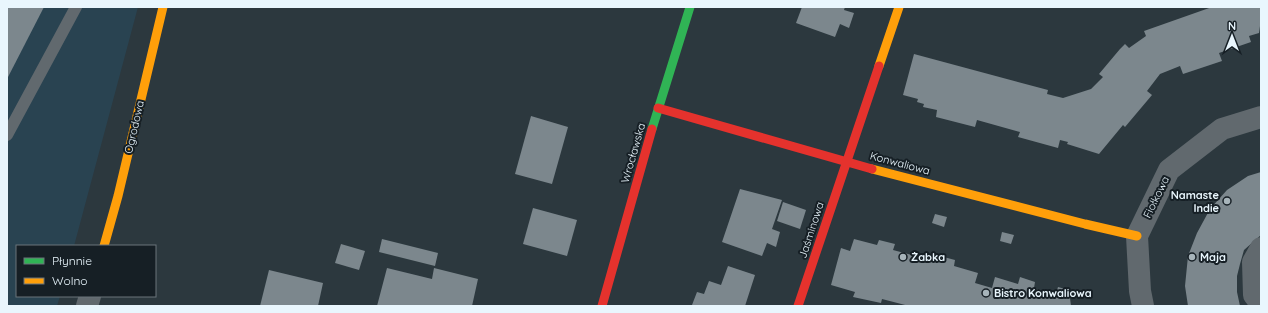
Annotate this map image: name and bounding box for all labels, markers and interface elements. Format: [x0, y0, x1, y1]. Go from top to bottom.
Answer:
north arrow [1212, 16, 1252, 56]
text: N [1228, 19, 1236, 33]
street label: Ogrodowa [121, 99, 147, 155]
street label: Wrocławska [618, 121, 648, 185]
street label: Konwaliowa [868, 148, 932, 178]
street label: Fiołkowa [1140, 174, 1172, 220]
place label: Namaste Indie [1171, 188, 1220, 215]
marker: Namaste Indie [1222, 196, 1232, 206]
street label: Jaśminowa [795, 200, 827, 260]
legend [16, 245, 156, 297]
place label: Żabka [911, 250, 945, 264]
place label: Maja [1200, 250, 1226, 264]
marker: Żabka [898, 252, 908, 262]
marker: Maja [1187, 252, 1197, 262]
text: Płynnie [52, 253, 92, 268]
text: Wolno [52, 273, 88, 288]
place label: Bistro Konwaliowa [994, 286, 1092, 300]
marker: Bistro Konwaliowa [981, 288, 991, 298]

